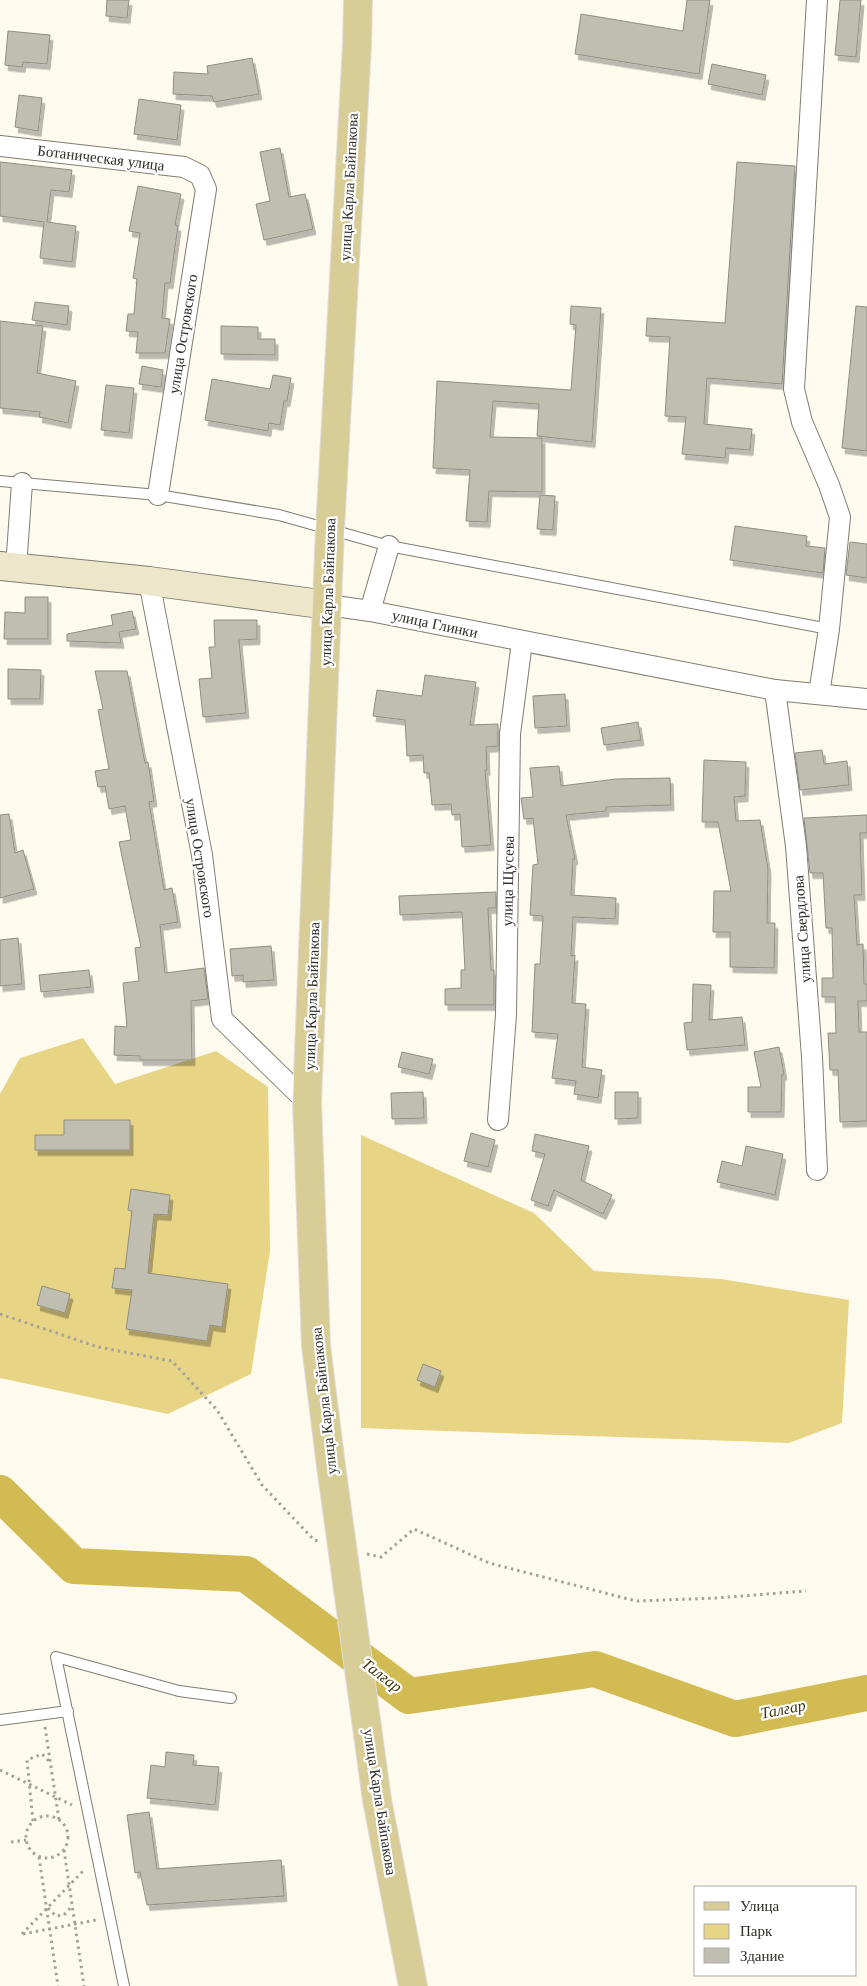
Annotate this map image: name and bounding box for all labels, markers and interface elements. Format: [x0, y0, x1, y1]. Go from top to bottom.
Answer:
street label: улица Карла Байпакова [337, 112, 361, 261]
street label: Ботаническая улица [36, 142, 166, 174]
street label: улица Островского [166, 273, 200, 395]
street label: улица Карла Байпакова [317, 517, 339, 666]
street label: улица Глинки [391, 607, 479, 641]
street label: улица Островского [183, 797, 217, 919]
street label: улица Щусева [499, 835, 517, 926]
street label: улица Свердлова [790, 874, 814, 983]
street label: улица Карла Байпакова [301, 921, 323, 1070]
street label: улица Карла Байпакова [308, 1326, 340, 1475]
water label: Талғар [358, 1655, 405, 1696]
water label: Талғар [759, 1696, 807, 1723]
street label: улица Карла Байпакова [361, 1728, 400, 1877]
legend [694, 1886, 857, 1976]
text: Улица [740, 1898, 779, 1914]
text: Парк [740, 1923, 773, 1939]
text: Здание [740, 1948, 784, 1964]

